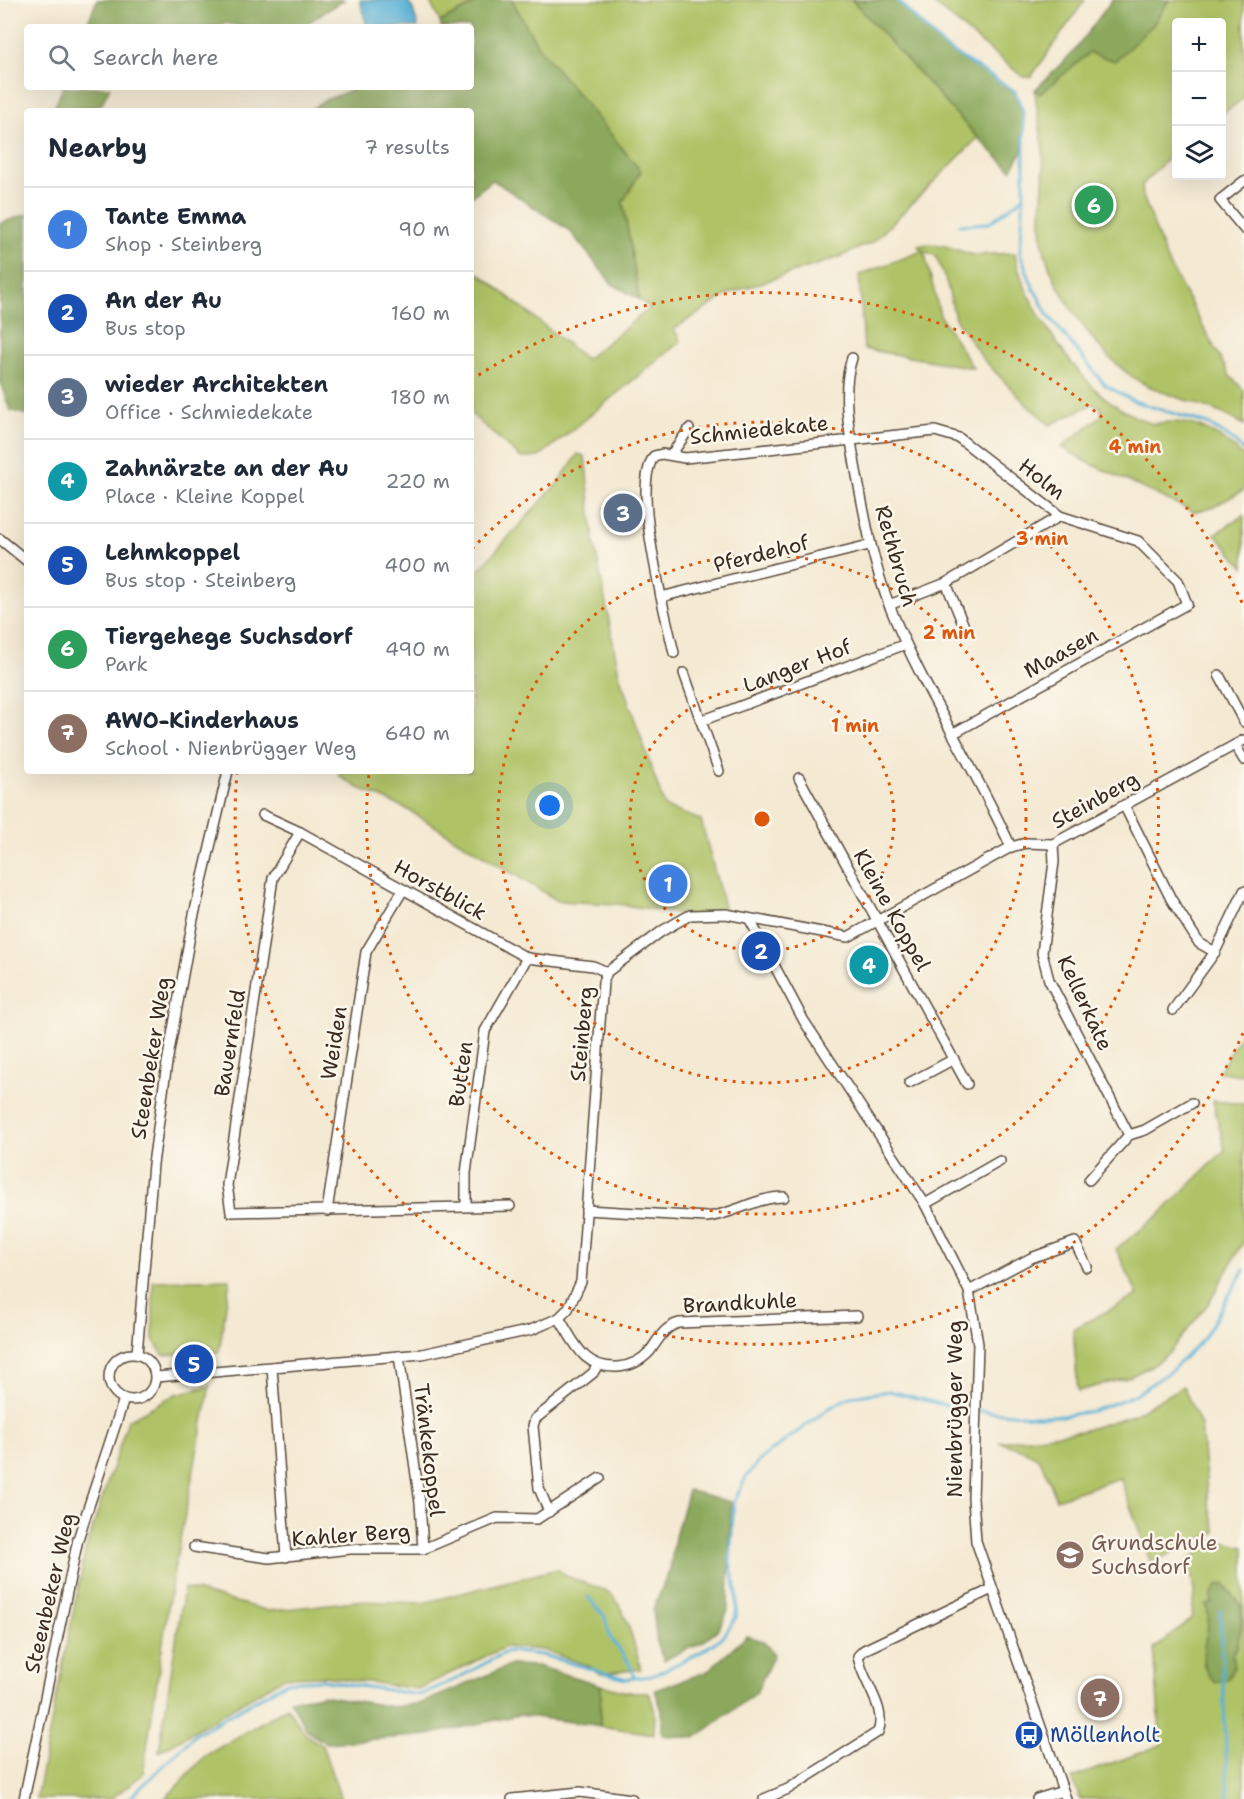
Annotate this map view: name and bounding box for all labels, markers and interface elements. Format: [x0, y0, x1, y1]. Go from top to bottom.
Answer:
map controls [1172, 18, 1226, 180]
button: + [1172, 18, 1226, 72]
search box [24, 24, 474, 90]
icon: search [45, 41, 78, 74]
text: Search here [93, 43, 219, 72]
button: − [1172, 72, 1226, 126]
button: layers [1172, 126, 1226, 180]
text: Nearby [48, 130, 147, 165]
text: 7 results [364, 134, 450, 160]
pin: 6 [1074, 182, 1114, 228]
text: Tante Emma [105, 202, 246, 231]
text: 1 [63, 216, 72, 242]
text: 90 m [398, 216, 450, 242]
text: Shop · Steinberg [105, 231, 262, 257]
text: An der Au [105, 286, 222, 315]
text: 2 [61, 300, 75, 326]
text: 160 m [391, 300, 450, 326]
text: Bus stop [105, 315, 186, 341]
text: wieder Architekten [105, 370, 328, 399]
text: 3 [61, 384, 75, 410]
text: 180 m [390, 384, 450, 410]
text: Office · Schmiedekate [105, 399, 313, 425]
street label: Schmiedekate [688, 409, 830, 451]
text: 4 min [1109, 435, 1161, 459]
street label: Holm [1013, 452, 1071, 506]
text: Zahnärzte an der Au [105, 454, 349, 483]
text: 4 [61, 468, 75, 494]
text: 220 m [386, 468, 450, 494]
text: Place · Kleine Koppel [105, 483, 304, 509]
pin: 3 [604, 490, 642, 536]
street label: Rethbruch [868, 502, 924, 610]
text: 3 min [1016, 527, 1068, 551]
street label: Pferdehof [710, 529, 812, 579]
text: Lehmkoppel [105, 538, 240, 567]
text: 5 [61, 552, 74, 578]
text: 400 m [384, 552, 450, 578]
text: Bus stop · Steinberg [105, 567, 296, 593]
text: 2 min [923, 621, 975, 645]
street label: Maasen [1019, 621, 1103, 685]
text: Tiergehege Suchsdorf [105, 622, 353, 651]
street label: Langer Hof [739, 632, 855, 699]
text: 6 [61, 636, 75, 662]
text: 490 m [385, 636, 450, 662]
text: Park [105, 651, 148, 677]
text: AWO-Kinderhaus [105, 706, 299, 735]
text: 1 min [831, 714, 879, 738]
text: 7 [61, 720, 75, 746]
text: 640 m [385, 720, 450, 746]
text: School · Nienbrügger Weg [105, 735, 356, 761]
street label: Steinberg [1046, 765, 1144, 835]
your location [535, 791, 564, 820]
centre of rings [752, 809, 772, 829]
street label: Kleine Koppel [847, 844, 937, 977]
street label: Horstblick [389, 853, 491, 927]
pin: 1 [648, 862, 688, 906]
pin: 2 [742, 928, 780, 974]
pin: 4 [850, 942, 888, 988]
street label: Kellerkate [1051, 951, 1119, 1055]
street label: Steenbeker Weg [124, 975, 178, 1141]
street label: Steinberg [564, 985, 600, 1083]
street label: Bauernfeld [208, 987, 252, 1099]
street label: Weiden [314, 1004, 354, 1082]
street label: Butten [443, 1039, 479, 1109]
street label: Brandkuhle [682, 1286, 798, 1320]
street label: Nienbrügger Weg [941, 1320, 969, 1498]
pin: 5 [174, 1342, 214, 1386]
street label: Tränkekoppel [407, 1382, 451, 1519]
street label: Steenbeker Weg [18, 1510, 82, 1676]
street label: Kahler Berg [291, 1517, 411, 1553]
place label: Grundschule Suchsdorf [1091, 1529, 1218, 1581]
school or university icon: Grundschule Suchsdorf [1054, 1539, 1086, 1571]
pin: 7 [1080, 1676, 1120, 1720]
bus stop icon: Möllenholt [1013, 1719, 1045, 1751]
place label: Möllenholt [1050, 1721, 1160, 1749]

